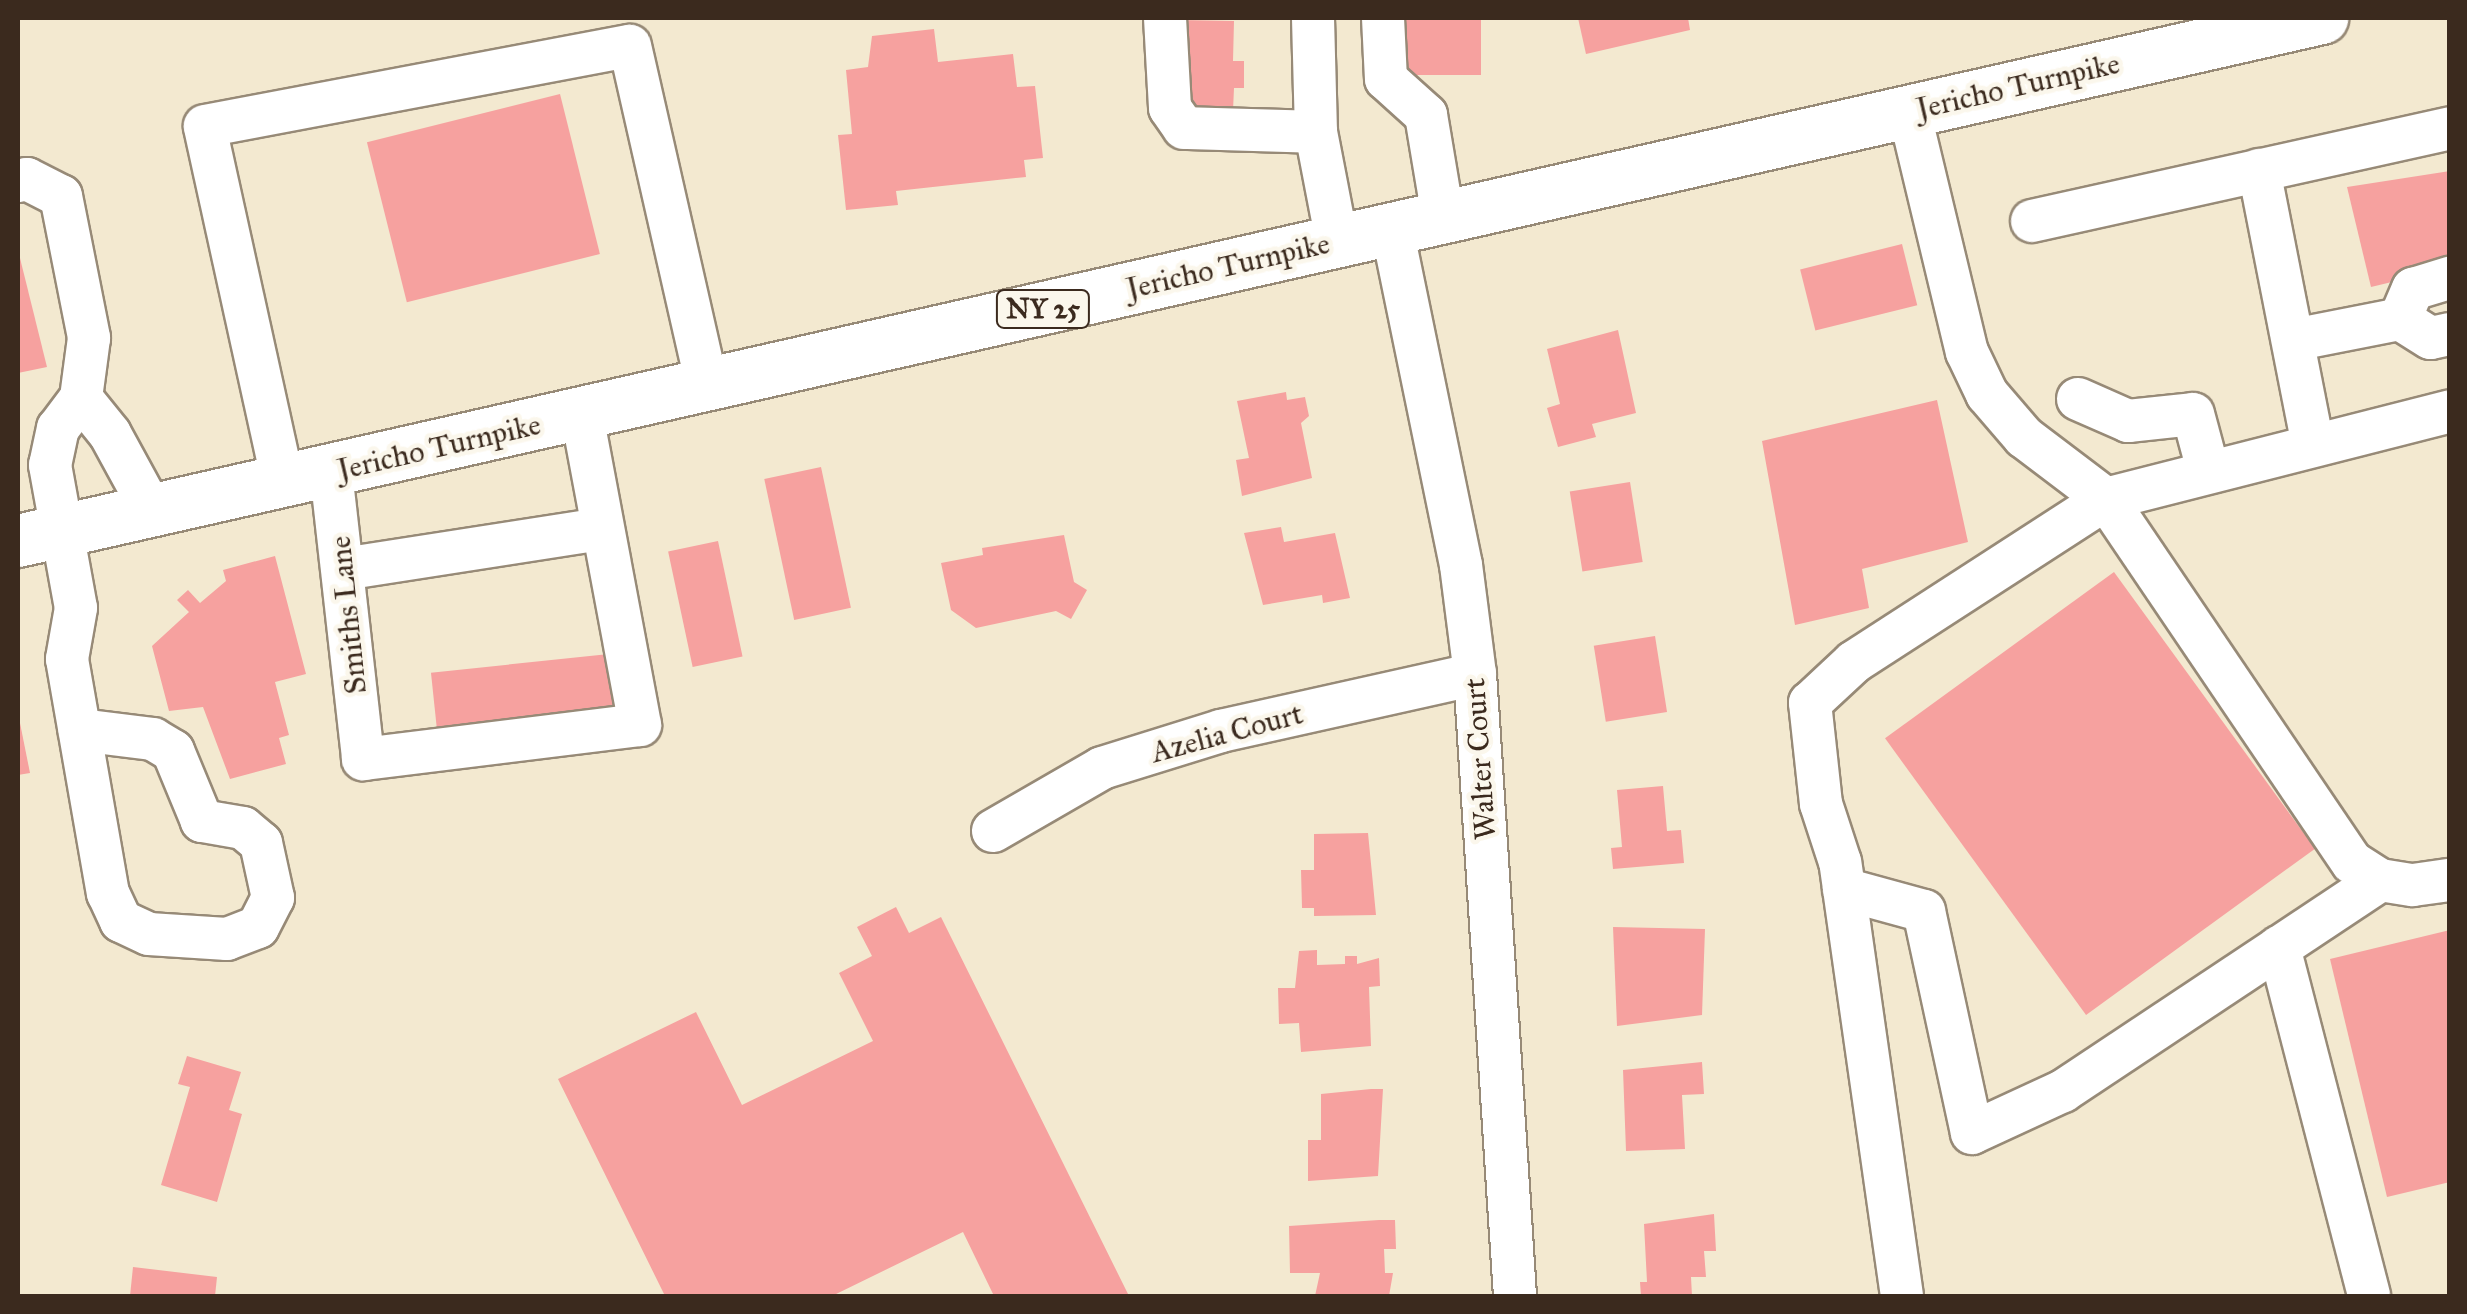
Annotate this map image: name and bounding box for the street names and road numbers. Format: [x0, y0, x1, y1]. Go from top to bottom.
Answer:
street label: Jericho Turnpike [1913, 45, 2123, 127]
street label: Jericho Turnpike [1123, 225, 1333, 307]
road number: NY 25 [996, 286, 1090, 332]
street label: Jericho Turnpike [334, 406, 544, 488]
street label: Smiths Lane [322, 534, 374, 696]
street label: Walter Court [1456, 677, 1504, 841]
street label: Azelia Court [1147, 695, 1307, 771]

